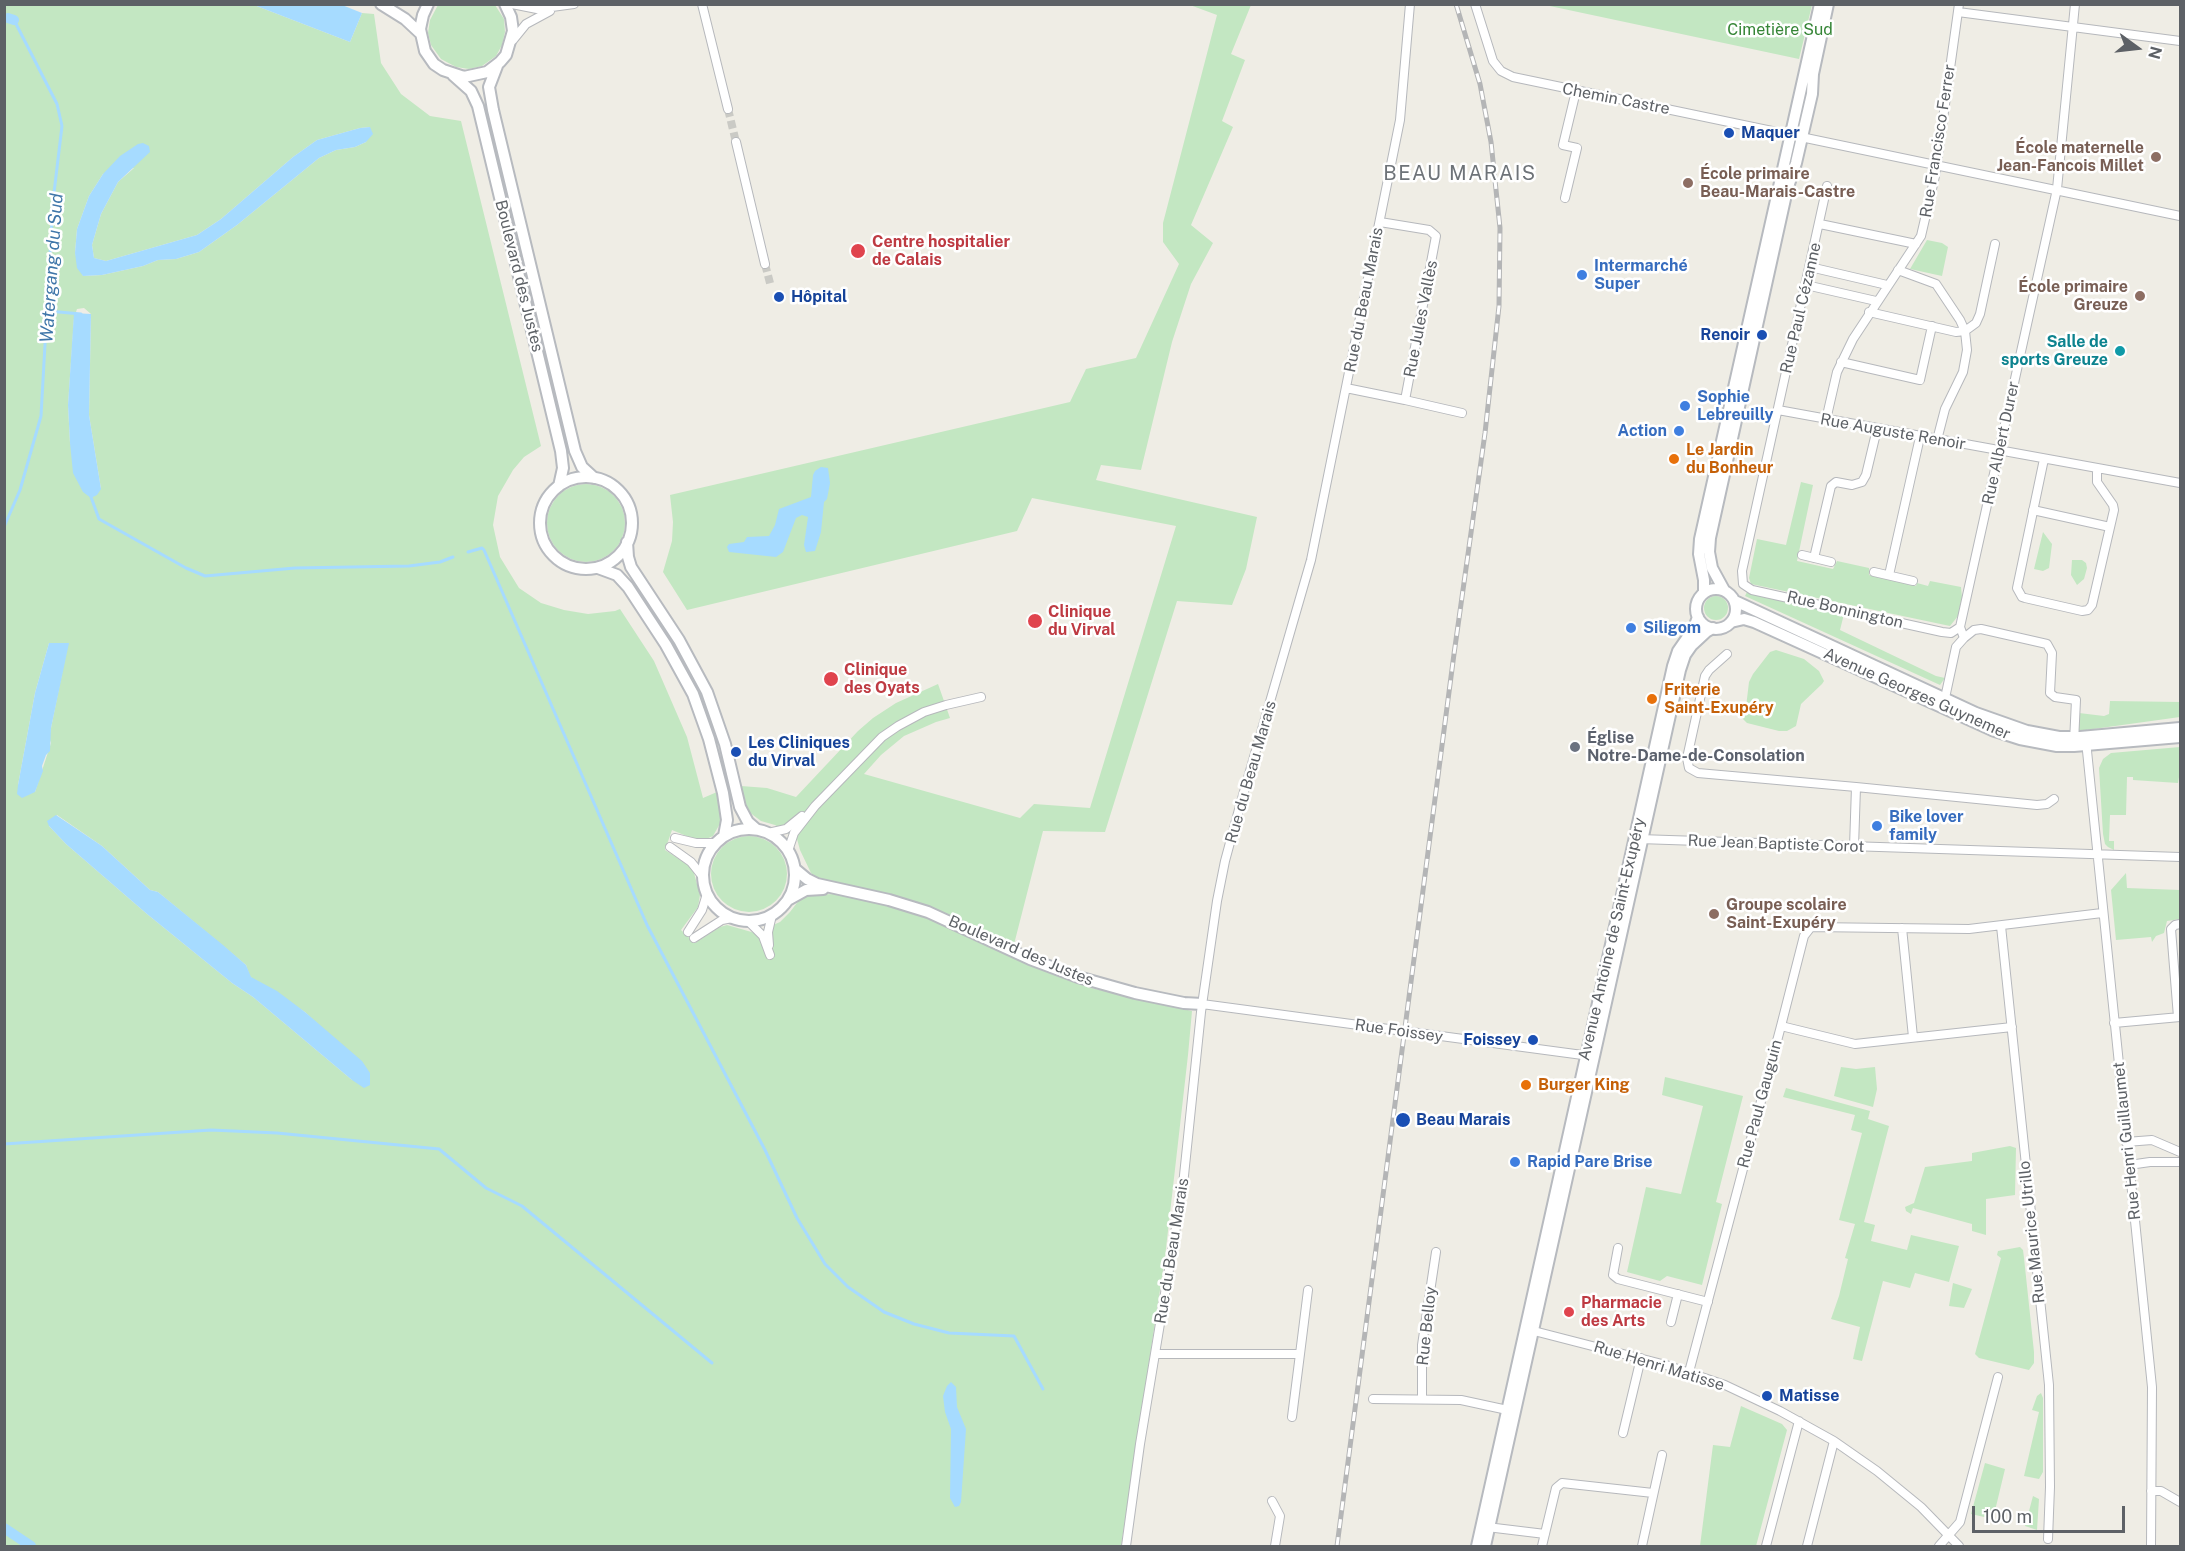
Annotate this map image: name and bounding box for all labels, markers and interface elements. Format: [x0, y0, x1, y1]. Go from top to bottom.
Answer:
north arrow [2107, 18, 2167, 78]
park label: Cimetière Sud [1727, 20, 1833, 40]
text: N [2144, 44, 2166, 61]
street label: Rue Francisco Ferrer [1916, 63, 1960, 219]
street label: Chemin Castre [1561, 79, 1671, 119]
place label: Maquer [1741, 123, 1800, 143]
marker: Maquer [1722, 126, 1736, 140]
place label: École maternelle Jean-Fancois Millet [1997, 138, 2144, 176]
marker: École maternelle Jean-Fancois Millet [2149, 150, 2163, 164]
district label: BEAU MARAIS [1383, 162, 1537, 186]
place label: École primaire Beau-Marais-Castre [1700, 164, 1855, 202]
marker: École primaire Beau-Marais-Castre [1681, 176, 1695, 190]
water label: Watergang du Sud [36, 192, 68, 344]
street label: Boulevard des Justes [491, 198, 547, 354]
street label: Rue du Beau Marais [1341, 226, 1387, 374]
place label: Centre hospitalier de Calais [872, 232, 1010, 270]
street label: Rue Paul Cézanne [1777, 241, 1825, 375]
marker: Centre hospitalier de Calais [849, 242, 867, 260]
place label: Intermarché Super [1594, 256, 1688, 294]
street label: Rue Jules Vallès [1400, 259, 1442, 379]
marker: Intermarché Super [1575, 268, 1589, 282]
place label: École primaire Greuze [2018, 277, 2128, 315]
place label: Hôpital [791, 287, 847, 307]
marker: École primaire Greuze [2133, 289, 2147, 303]
marker: Hôpital [772, 290, 786, 304]
place label: Renoir [1700, 325, 1750, 345]
marker: Renoir [1755, 328, 1769, 342]
place label: Salle de sports Greuze [2001, 332, 2108, 370]
marker: Salle de sports Greuze [2113, 344, 2127, 358]
street label: Rue Albert Durer [1979, 380, 2023, 506]
place label: Sophie Lebreuilly [1697, 387, 1774, 425]
marker: Sophie Lebreuilly [1678, 399, 1692, 413]
street label: Rue Auguste Renoir [1819, 410, 1967, 454]
place label: Action [1618, 421, 1667, 441]
marker: Action [1672, 424, 1686, 438]
place label: Le Jardin du Bonheur [1686, 440, 1773, 478]
marker: Le Jardin du Bonheur [1667, 452, 1681, 466]
street label: Rue Bonnington [1785, 587, 1905, 633]
place label: Clinique du Virval [1048, 602, 1116, 640]
marker: Clinique du Virval [1026, 612, 1044, 630]
place label: Siligom [1643, 618, 1701, 638]
marker: Siligom [1624, 621, 1638, 635]
street label: Avenue Georges Guynemer [1821, 644, 2013, 744]
place label: Clinique des Oyats [844, 660, 920, 698]
marker: Clinique des Oyats [822, 670, 840, 688]
place label: Friterie Saint-Exupéry [1664, 680, 1774, 718]
marker: Friterie Saint-Exupéry [1645, 692, 1659, 706]
street label: Rue du Beau Marais [1221, 699, 1281, 845]
place label: Église Notre-Dame-de-Consolation [1587, 728, 1805, 766]
place label: Les Cliniques du Virval [748, 733, 850, 771]
marker: Église Notre-Dame-de-Consolation [1568, 740, 1582, 754]
marker: Les Cliniques du Virval [729, 745, 743, 759]
place label: Bike lover family [1889, 807, 1964, 845]
street label: Avenue Antoine de Saint-Exupéry [1575, 816, 1649, 1062]
marker: Bike lover family [1870, 819, 1884, 833]
street label: Rue Jean Baptiste Corot [1687, 831, 1865, 857]
place label: Groupe scolaire Saint-Exupéry [1726, 895, 1847, 933]
marker: Groupe scolaire Saint-Exupéry [1707, 907, 1721, 921]
street label: Boulevard des Justes [945, 912, 1097, 990]
street label: Rue Foissey [1354, 1015, 1444, 1047]
place label: Foissey [1463, 1030, 1521, 1050]
marker: Foissey [1526, 1033, 1540, 1047]
street label: Rue Paul Gauguin [1734, 1038, 1786, 1170]
street label: Rue Henri Guillaumet [2109, 1061, 2145, 1221]
place label: Burger King [1538, 1075, 1630, 1095]
marker: Burger King [1519, 1078, 1533, 1092]
place label: Beau Marais [1416, 1110, 1510, 1130]
marker: Beau Marais [1394, 1111, 1412, 1129]
place label: Rapid Pare Brise [1527, 1152, 1653, 1172]
marker: Rapid Pare Brise [1508, 1155, 1522, 1169]
street label: Rue Maurice Utrillo [2015, 1160, 2049, 1304]
street label: Rue du Beau Marais [1151, 1177, 1193, 1325]
street label: Rue Belloy [1413, 1286, 1441, 1366]
place label: Pharmacie des Arts [1581, 1293, 1662, 1331]
marker: Pharmacie des Arts [1562, 1305, 1576, 1319]
street label: Rue Henri Matisse [1591, 1337, 1727, 1395]
place label: Matisse [1779, 1386, 1839, 1406]
marker: Matisse [1760, 1389, 1774, 1403]
scale bar [1975, 1494, 2128, 1532]
text: 100 m [1983, 1506, 2032, 1527]

